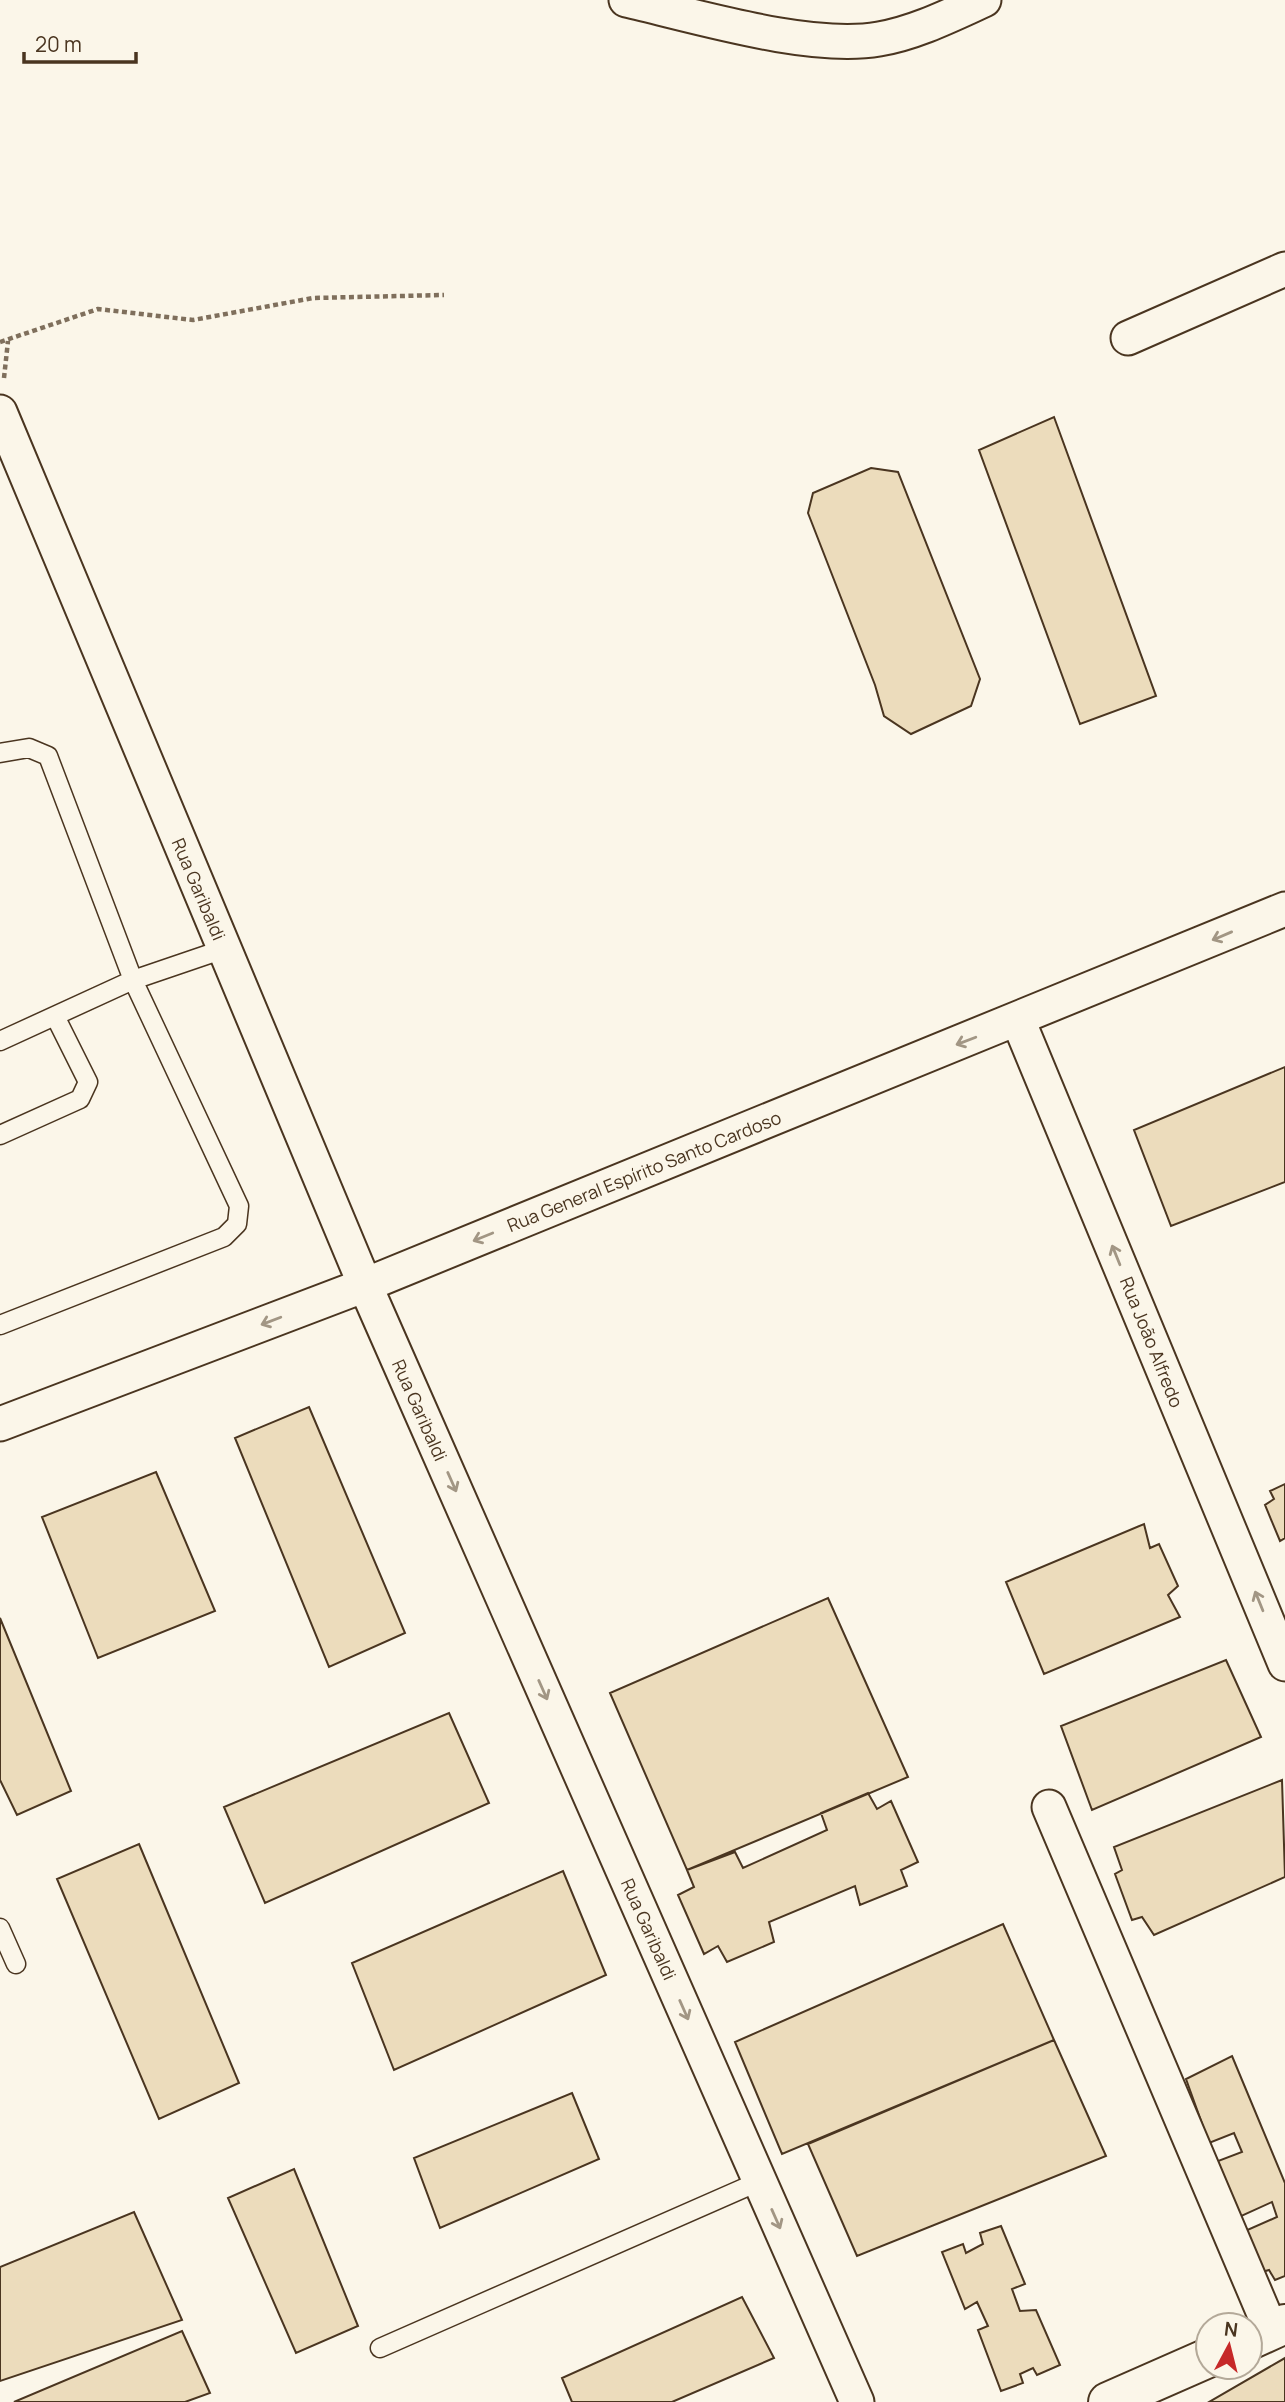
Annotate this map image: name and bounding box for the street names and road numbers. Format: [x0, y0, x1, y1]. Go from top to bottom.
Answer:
street label: Rua Garibaldi [167, 834, 231, 944]
street label: Rua General Espírito Santo Cardoso [503, 1105, 785, 1237]
street label: Rua João Alfredo [1115, 1273, 1189, 1411]
street label: Rua Garibaldi [387, 1355, 453, 1465]
street label: Rua Garibaldi [616, 1874, 682, 1984]

